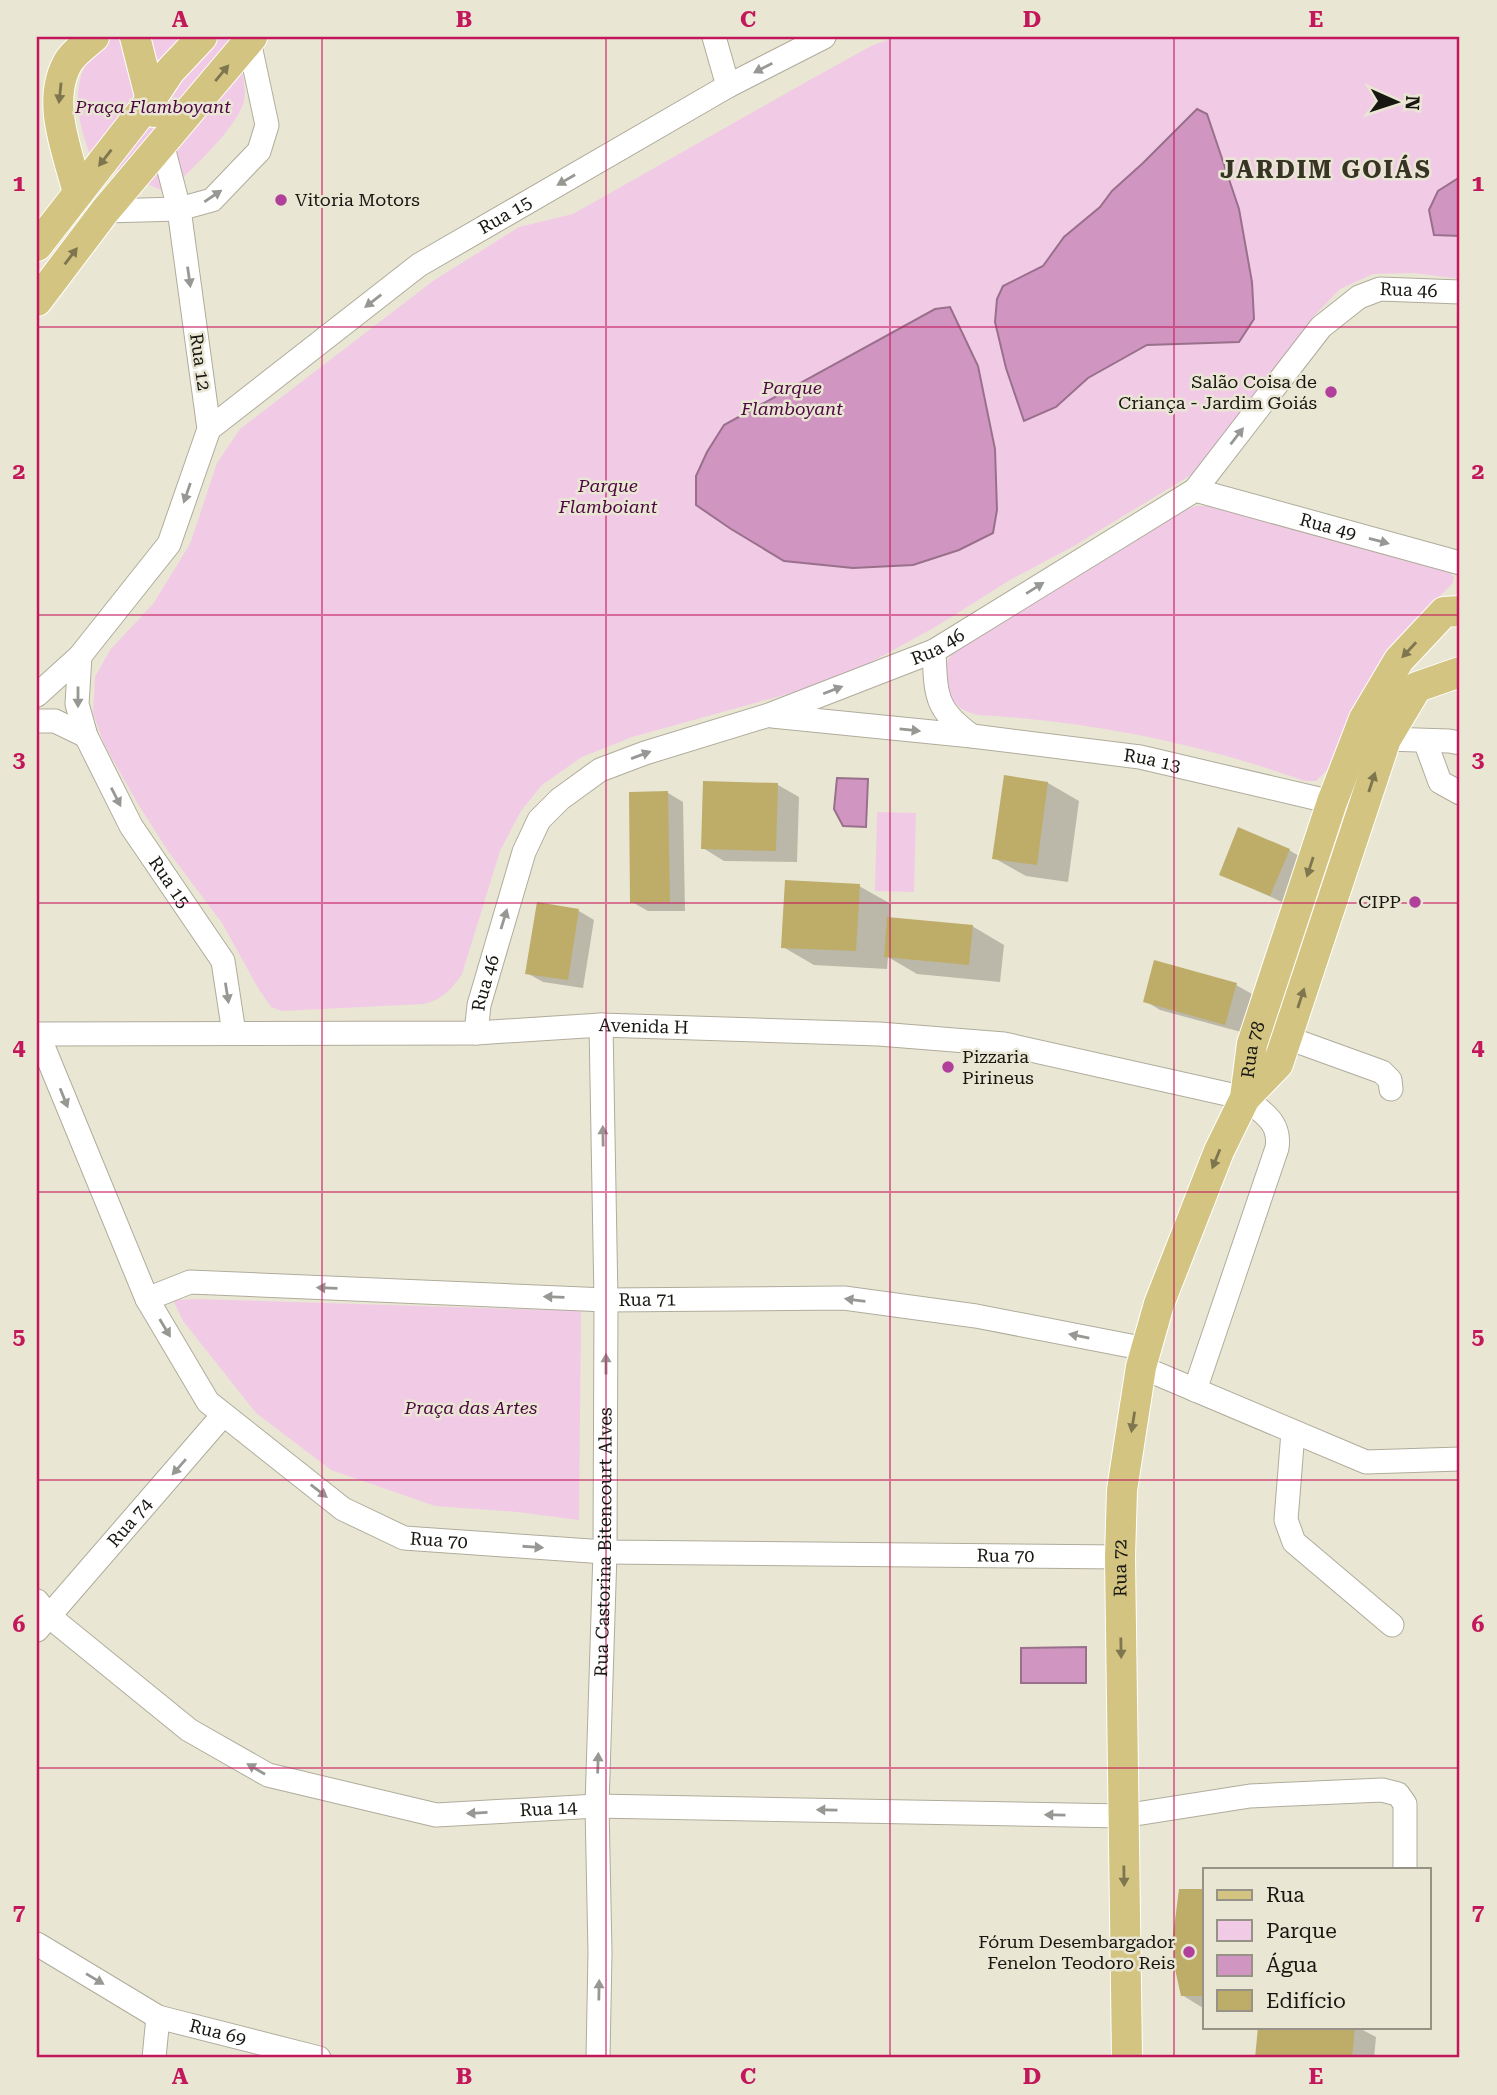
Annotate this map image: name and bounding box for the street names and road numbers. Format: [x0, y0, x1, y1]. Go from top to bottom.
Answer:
street label: Rua 15 [475, 191, 535, 238]
street label: Rua 46 [1379, 278, 1438, 301]
street label: Rua 12 [186, 332, 215, 392]
street label: Rua 49 [1297, 508, 1359, 544]
street label: Rua 46 [908, 624, 968, 669]
street label: Rua 13 [1123, 744, 1183, 776]
street label: Rua 15 [145, 852, 195, 912]
street label: Rua 46 [467, 952, 503, 1012]
street label: Avenida H [598, 1014, 689, 1038]
street label: Rua 78 [1237, 1018, 1269, 1079]
street label: Rua 71 [618, 1288, 676, 1310]
street label: Rua Castorina Bitencourt Alves [590, 1407, 616, 1677]
street label: Rua 74 [103, 1494, 156, 1551]
street label: Rua 70 [409, 1527, 469, 1552]
street label: Rua 72 [1109, 1539, 1131, 1597]
street label: Rua 70 [976, 1545, 1034, 1566]
street label: Rua 14 [519, 1796, 578, 1820]
street label: Rua 69 [187, 2014, 249, 2049]

